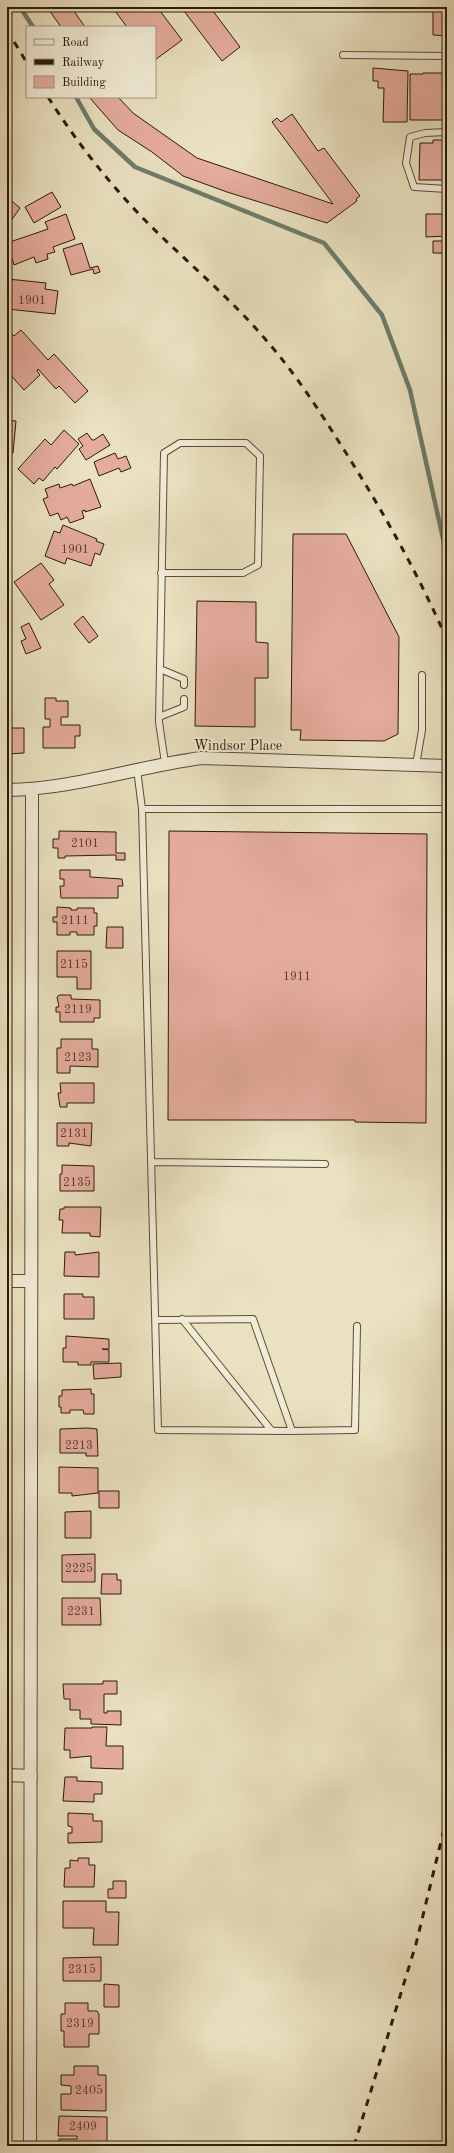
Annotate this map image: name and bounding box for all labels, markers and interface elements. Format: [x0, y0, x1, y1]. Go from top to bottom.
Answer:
legend [26, 26, 156, 98]
text: Road [62, 37, 89, 49]
text: Railway [62, 57, 105, 69]
text: Building [62, 77, 106, 89]
house number: 1901 [18, 295, 46, 307]
house number: 1901 [61, 544, 89, 556]
street label: Windsor Place [194, 739, 282, 753]
house number: 2101 [71, 838, 99, 850]
house number: 2111 [61, 915, 89, 927]
house number: 2115 [60, 958, 88, 971]
house number: 1911 [283, 971, 311, 983]
house number: 2119 [64, 1004, 92, 1016]
house number: 2123 [64, 1052, 92, 1064]
house number: 2131 [60, 1128, 88, 1140]
house number: 2135 [63, 1176, 91, 1189]
house number: 2213 [65, 1440, 93, 1452]
house number: 2225 [65, 1562, 93, 1575]
house number: 2231 [67, 1606, 95, 1618]
house number: 2315 [68, 1963, 96, 1976]
house number: 2319 [66, 2018, 94, 2030]
house number: 2405 [75, 2084, 103, 2097]
house number: 2409 [69, 2121, 97, 2133]

